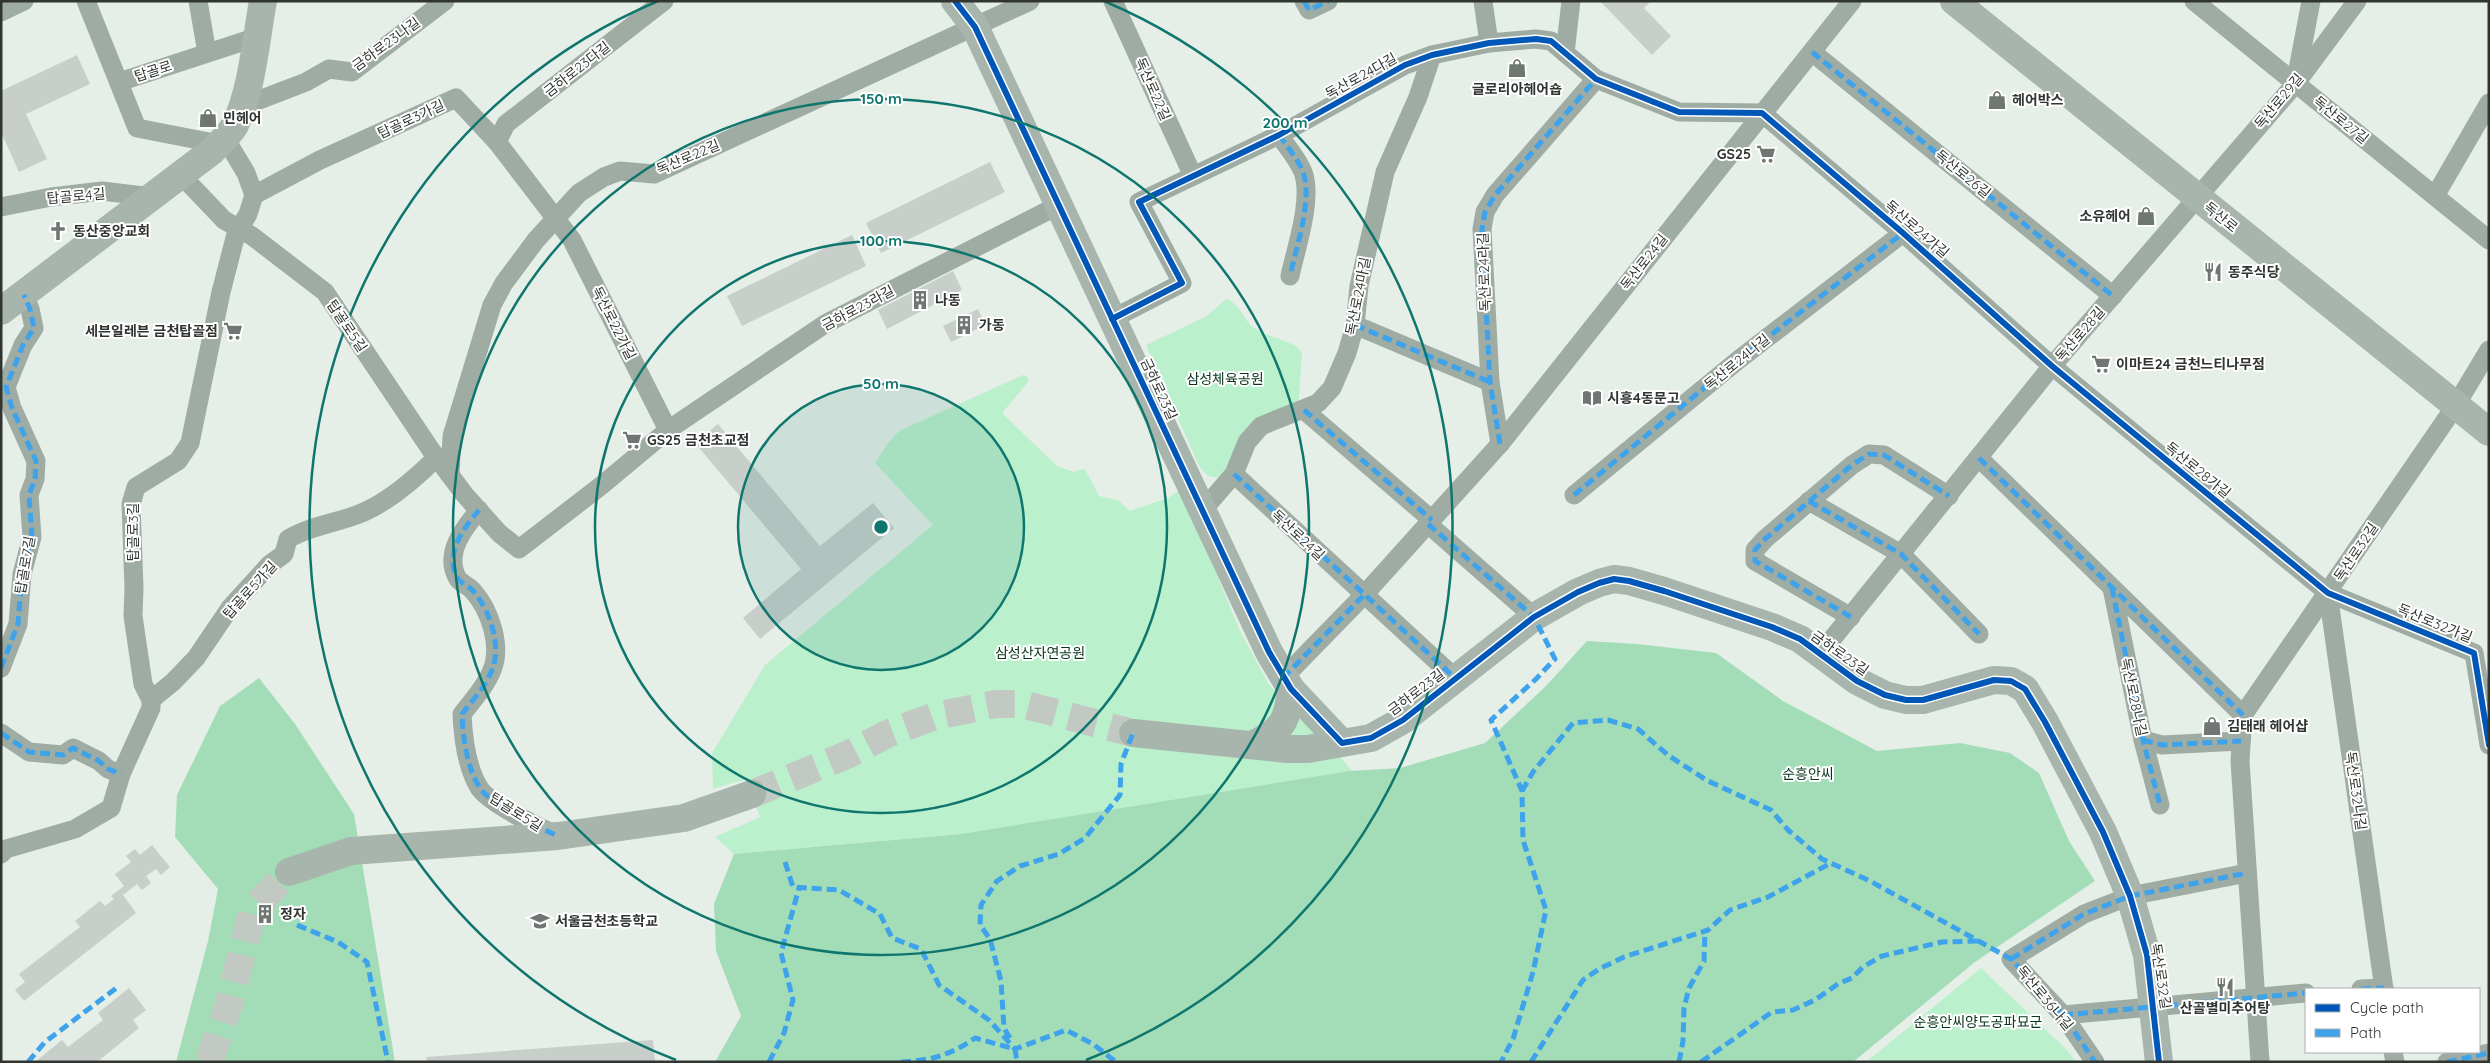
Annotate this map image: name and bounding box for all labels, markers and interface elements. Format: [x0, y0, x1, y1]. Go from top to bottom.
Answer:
street label: 금하로23나길 [349, 13, 423, 75]
street label: 금하로23다길 [540, 37, 614, 101]
street label: 독산로24다길 [1322, 49, 1400, 103]
street label: 독산로22길 [1131, 55, 1175, 123]
street label: 탑골로 [132, 56, 174, 86]
shop icon: 글로리아헤어숍 [1506, 57, 1528, 79]
street label: 독산로29길 [2251, 70, 2307, 132]
place label: 글로리아헤어숍 [1472, 80, 1562, 98]
text: 150 m [860, 89, 902, 108]
shop icon: 헤어박스 [1986, 89, 2008, 111]
place label: 헤어박스 [2012, 91, 2064, 109]
street label: 독산로27길 [2310, 92, 2372, 148]
street label: 탑골로3가길 [375, 96, 447, 142]
shop icon: 민헤어 [197, 107, 219, 129]
place label: 민헤어 [223, 109, 262, 127]
text: 200 m [1263, 113, 1308, 132]
street label: 독산로22길 [654, 136, 722, 178]
supermarket icon: GS25 [1755, 143, 1777, 165]
place label: GS25 [1717, 145, 1751, 163]
street label: 독산로26길 [1931, 146, 1995, 202]
street label: 탑골로4길 [46, 184, 106, 208]
street label: 독산로24가길 [1881, 196, 1953, 262]
street label: 독산로 [2200, 198, 2242, 236]
shop icon: 소유헤어 [2135, 205, 2157, 227]
place label: 소유헤어 [2079, 207, 2131, 225]
church icon: 동산중앙교회 [47, 220, 69, 242]
place label: 동산중앙교회 [73, 222, 150, 240]
street label: 독산로24길 [1616, 230, 1672, 294]
text: 100 m [860, 231, 902, 250]
street label: 독산로24라길 [1474, 232, 1494, 312]
street label: 독산로24마길 [1342, 255, 1374, 337]
restaurant icon: 동주식당 [2202, 261, 2224, 283]
place label: 동주식당 [2228, 263, 2280, 281]
street label: 금하로23라길 [819, 281, 897, 335]
street label: 독산로22가길 [588, 283, 640, 363]
building icon: 나동 [909, 289, 931, 311]
place label: 나동 [935, 291, 961, 309]
street label: 탑골로5길 [323, 296, 371, 356]
street label: 독산로28길 [2051, 303, 2109, 365]
building icon: 가동 [953, 314, 975, 336]
place label: 가동 [979, 316, 1005, 334]
supermarket icon: 세븐일레븐 금천탑골점 [222, 320, 244, 342]
place label: 세븐일레븐 금천탑골점 [85, 322, 218, 340]
street label: 독산로24나길 [1701, 330, 1773, 394]
supermarket icon: 이마트24 금천느티나무점 [2090, 353, 2112, 375]
street label: 금하로23길 [1137, 355, 1181, 423]
place label: 이마트24 금천느티나무점 [2116, 355, 2265, 373]
park label: 삼성체육공원 [1186, 370, 1264, 388]
text: 50 m [863, 374, 899, 393]
library icon: 시흥4동문고 [1581, 387, 1603, 409]
place label: 시흥4동문고 [1607, 389, 1680, 407]
supermarket icon: GS25 금천초교점 [621, 429, 643, 451]
place label: GS25 금천초교점 [647, 431, 749, 449]
street label: 독산로28가길 [2161, 438, 2235, 502]
street label: 탑골로3길 [124, 503, 142, 561]
street label: 독산로24길 [1268, 506, 1328, 564]
centre of rings [872, 518, 890, 536]
street label: 독산로32길 [2330, 519, 2382, 585]
street label: 탑골로7길 [11, 535, 39, 595]
street label: 탑골로5가길 [219, 557, 281, 623]
street label: 독산로32가길 [2395, 600, 2475, 646]
street label: 금하로23길 [1808, 627, 1872, 679]
park label: 삼성산자연공원 [995, 644, 1085, 662]
street label: 독산로28나길 [2117, 656, 2151, 738]
street label: 금하로23길 [1384, 665, 1448, 719]
shop icon: 김태래 헤어샵 [2201, 715, 2223, 737]
place label: 김태래 헤어샵 [2227, 717, 2308, 735]
street label: 독산로32나길 [2342, 750, 2370, 832]
park label: 순흥안씨 [1782, 765, 1834, 783]
street label: 탑골로5길 [486, 789, 546, 835]
building icon: 정자 [254, 903, 276, 925]
place label: 정자 [280, 905, 306, 923]
school or university icon: 서울금천초등학교 [529, 910, 551, 932]
place label: 서울금천초등학교 [555, 912, 658, 930]
street label: 독산로32길 [2147, 942, 2175, 1010]
street label: 독산로36나길 [2013, 962, 2077, 1034]
restaurant icon: 산골별미추어탕 [2214, 976, 2236, 998]
legend [2305, 988, 2480, 1053]
text: Cycle path [2350, 998, 2424, 1017]
place label: 산골별미추어탕 [2180, 999, 2270, 1017]
park label: 순흥안씨양도공파묘군 [1914, 1013, 2043, 1031]
text: Path [2350, 1023, 2382, 1042]

